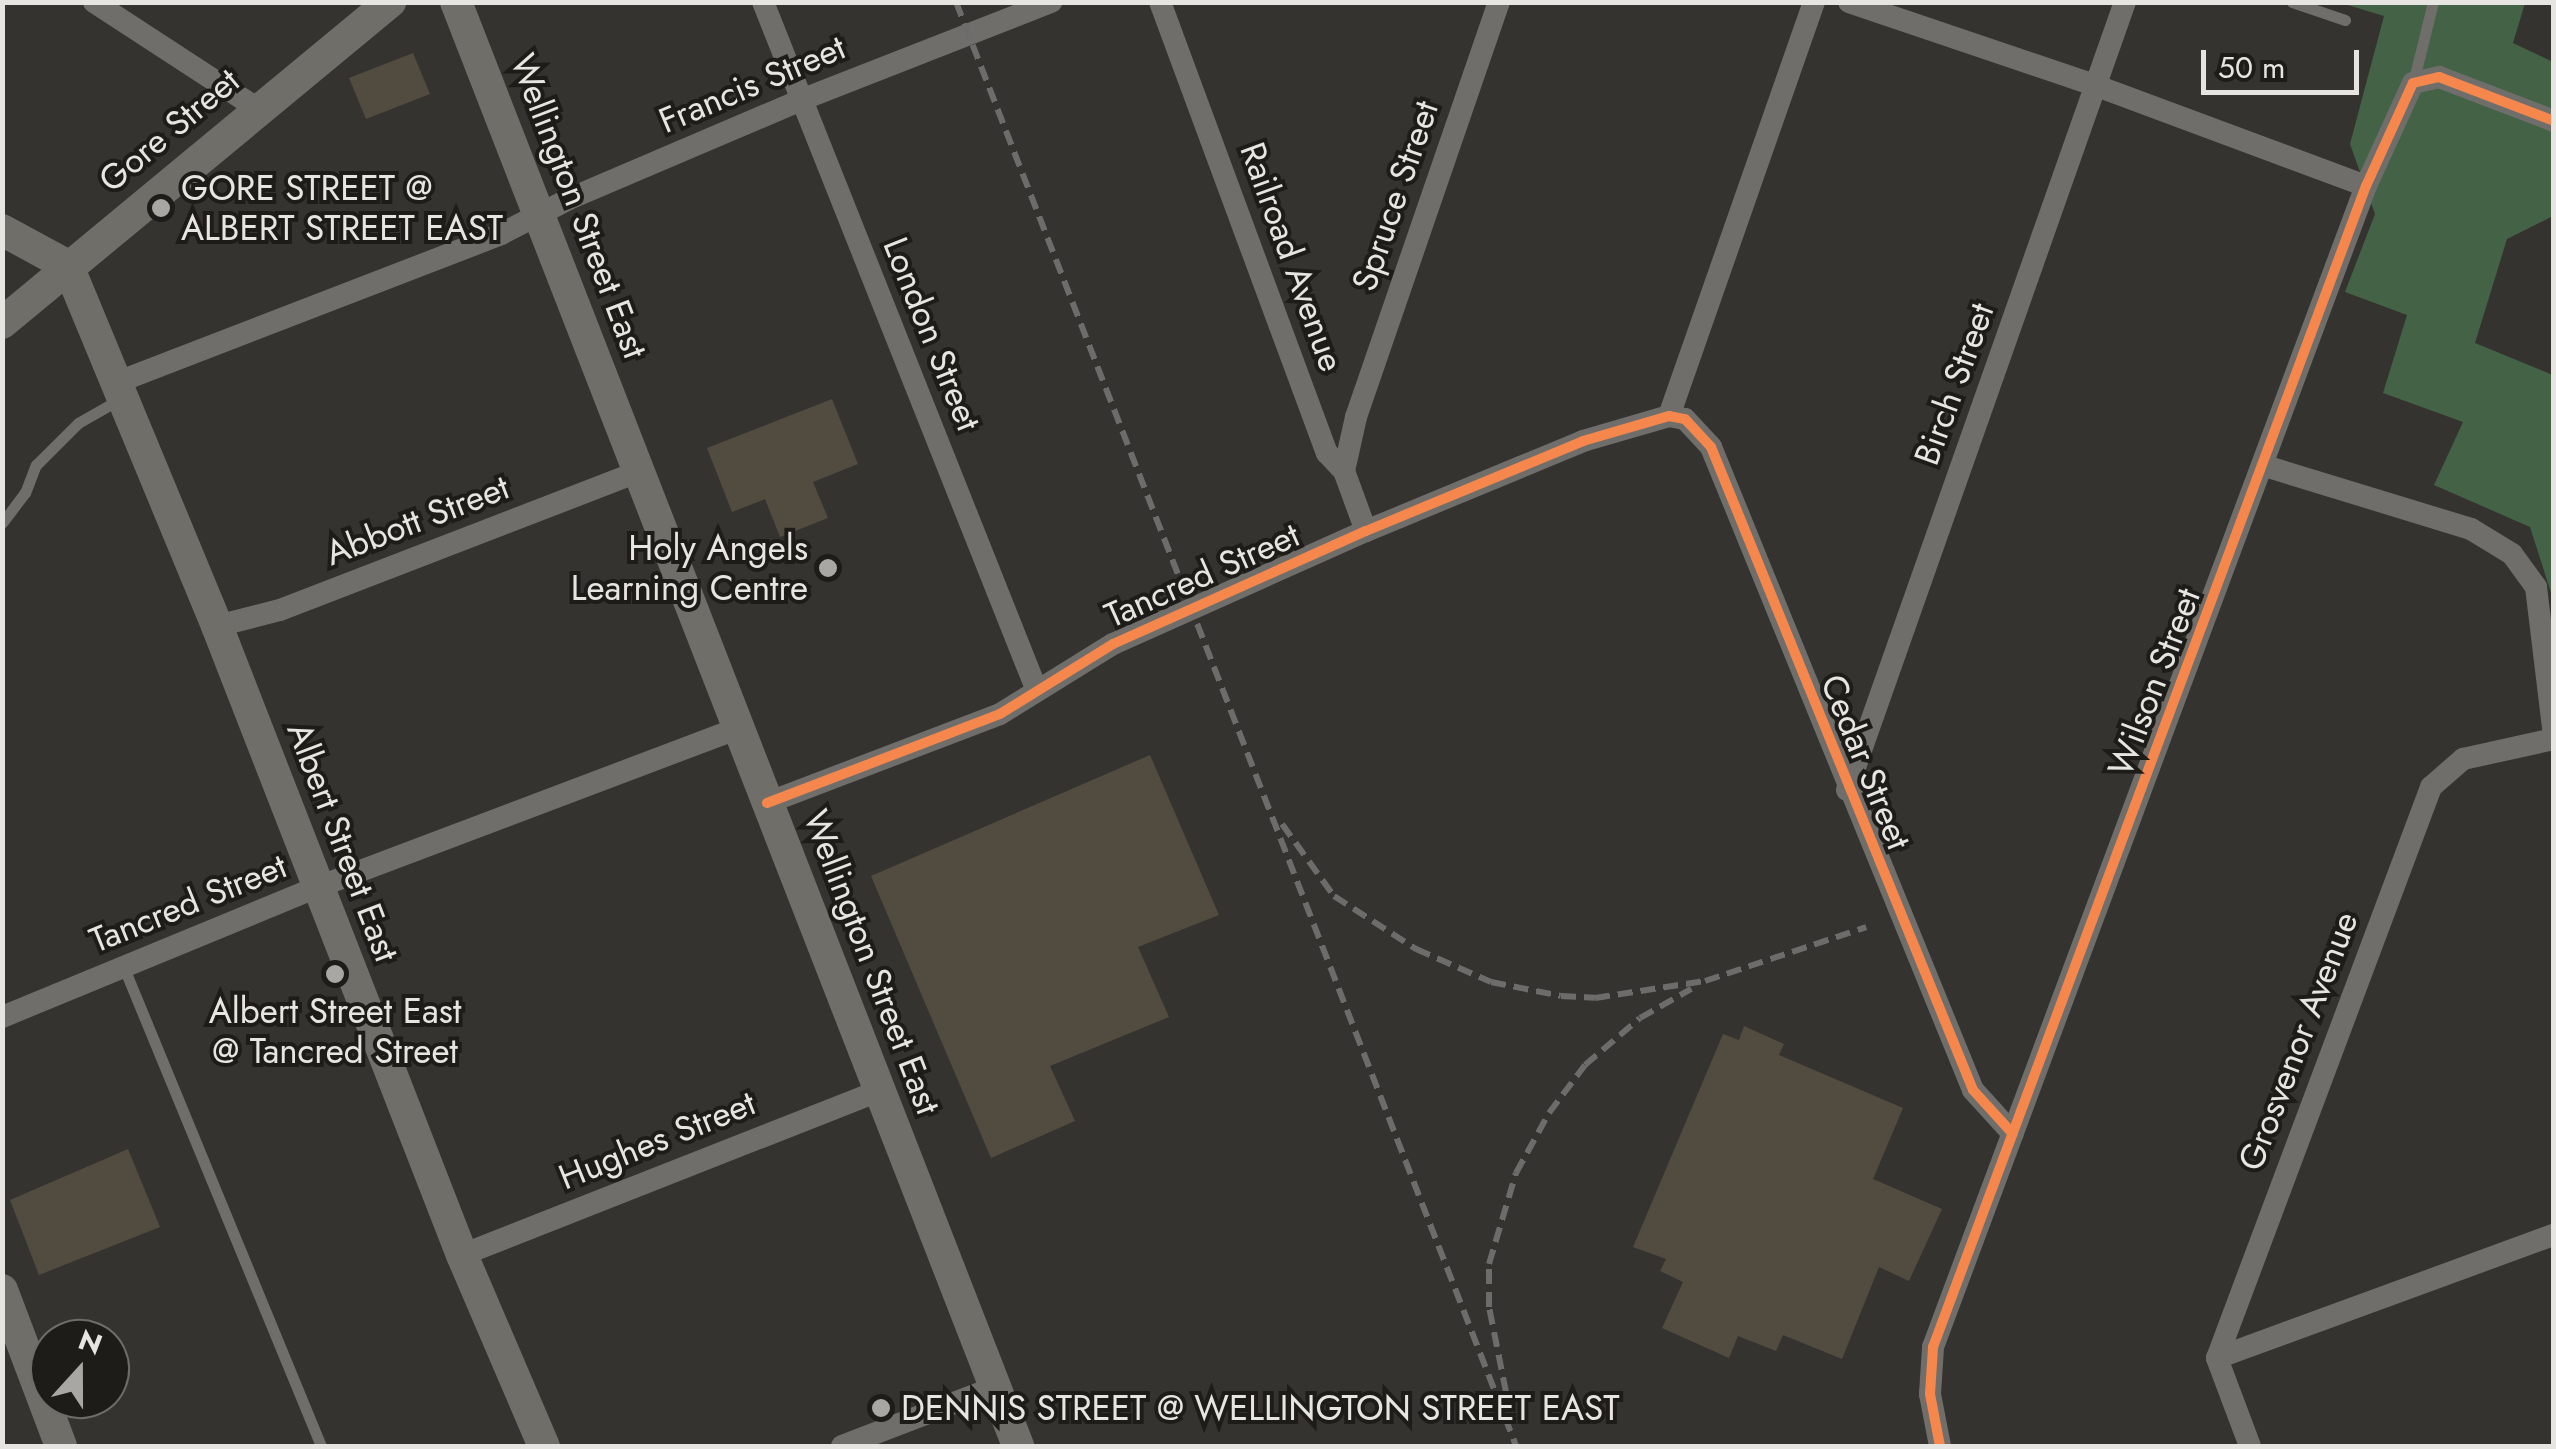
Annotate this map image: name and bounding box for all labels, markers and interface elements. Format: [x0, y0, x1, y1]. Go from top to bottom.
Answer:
street label: Francis Street [653, 26, 851, 142]
scale bar [2206, 30, 2364, 92]
text: 50 m [2218, 46, 2285, 89]
street label: Wellington Street East [502, 48, 656, 364]
street label: Gore Street [90, 59, 248, 201]
street label: Spruce Street [1343, 95, 1447, 297]
street label: Railroad Avenue [1231, 137, 1353, 377]
place label: GORE STREET @ ALBERT STREET EAST [181, 167, 503, 249]
marker: GORE STREET @ ALBERT STREET EAST [150, 197, 172, 219]
street label: London Street [874, 231, 990, 437]
street label: Birch Street [1905, 297, 2003, 471]
street label: Abbott Street [319, 466, 515, 574]
street label: Tancred Street [1098, 513, 1306, 637]
place label: Holy Angels Learning Centre [571, 527, 808, 609]
marker: Holy Angels Learning Centre [817, 557, 839, 579]
street label: Wilson Street [2099, 582, 2209, 782]
street label: Cedar Street [1812, 668, 1920, 856]
street label: Albert Street East [278, 717, 408, 967]
street label: Wellington Street East [795, 804, 949, 1120]
street label: Tancred Street [84, 845, 292, 961]
street label: Grosvenor Avenue [2229, 906, 2367, 1176]
marker: Albert Street East @ Tancred Street [324, 963, 346, 985]
place label: Albert Street East @ Tancred Street [209, 990, 461, 1072]
street label: Hughes Street [553, 1082, 761, 1198]
north arrow [30, 1319, 130, 1419]
text: N [72, 1319, 108, 1366]
place label: DENNIS STREET @ WELLINGTON STREET EAST [901, 1387, 1619, 1429]
marker: DENNIS STREET @ WELLINGTON STREET EAST [870, 1397, 892, 1419]

